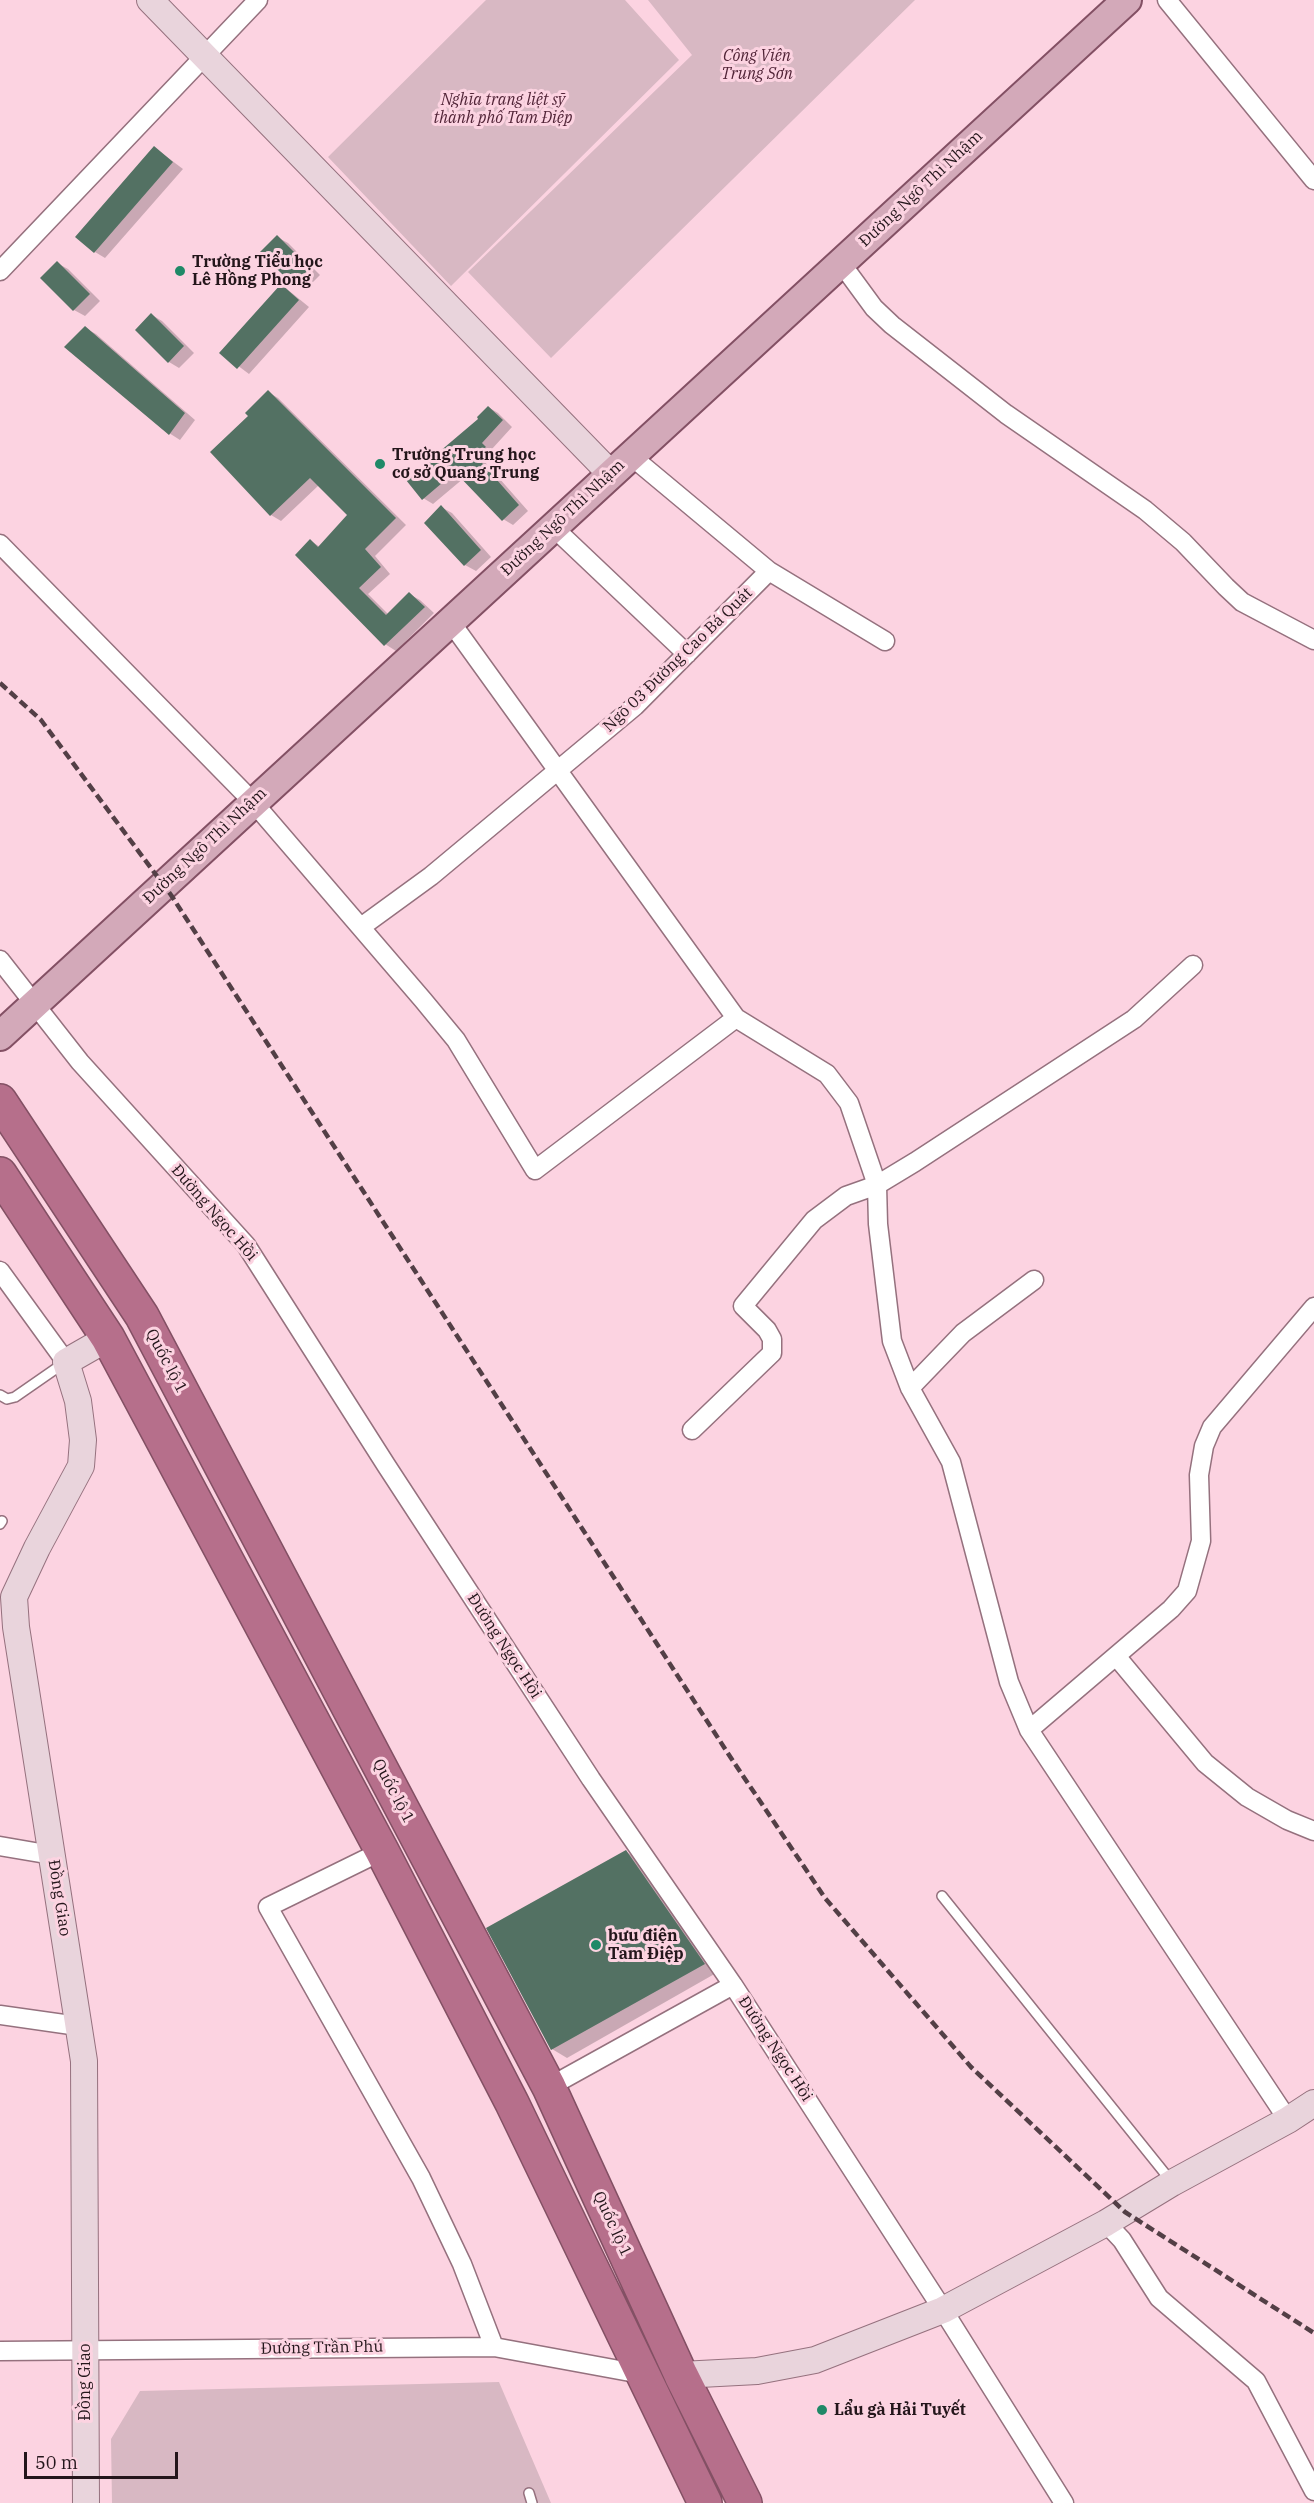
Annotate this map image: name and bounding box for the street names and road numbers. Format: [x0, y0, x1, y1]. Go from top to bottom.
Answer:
street label: Đường Ngô Thì Nhậm [855, 127, 987, 251]
street label: Đường Ngô Thì Nhậm [497, 456, 629, 580]
street label: Ngõ 03 Đường Cao Bá Quát [599, 584, 757, 736]
street label: Đường Ngô Thì Nhậm [139, 784, 271, 908]
street label: Đường Ngọc Hồi [167, 1161, 261, 1265]
street label: Quốc lộ 1 [141, 1326, 191, 1396]
street label: Đường Ngọc Hồi [463, 1590, 545, 1702]
street label: Quốc lộ 1 [368, 1756, 418, 1826]
street label: Đồng Giao [43, 1858, 75, 1938]
street label: Đường Ngọc Hồi [734, 1993, 816, 2105]
street label: Quốc lộ 1 [589, 2188, 635, 2260]
street label: Đường Trần Phú [260, 2337, 384, 2359]
street label: Đồng Giao [75, 2343, 95, 2421]

